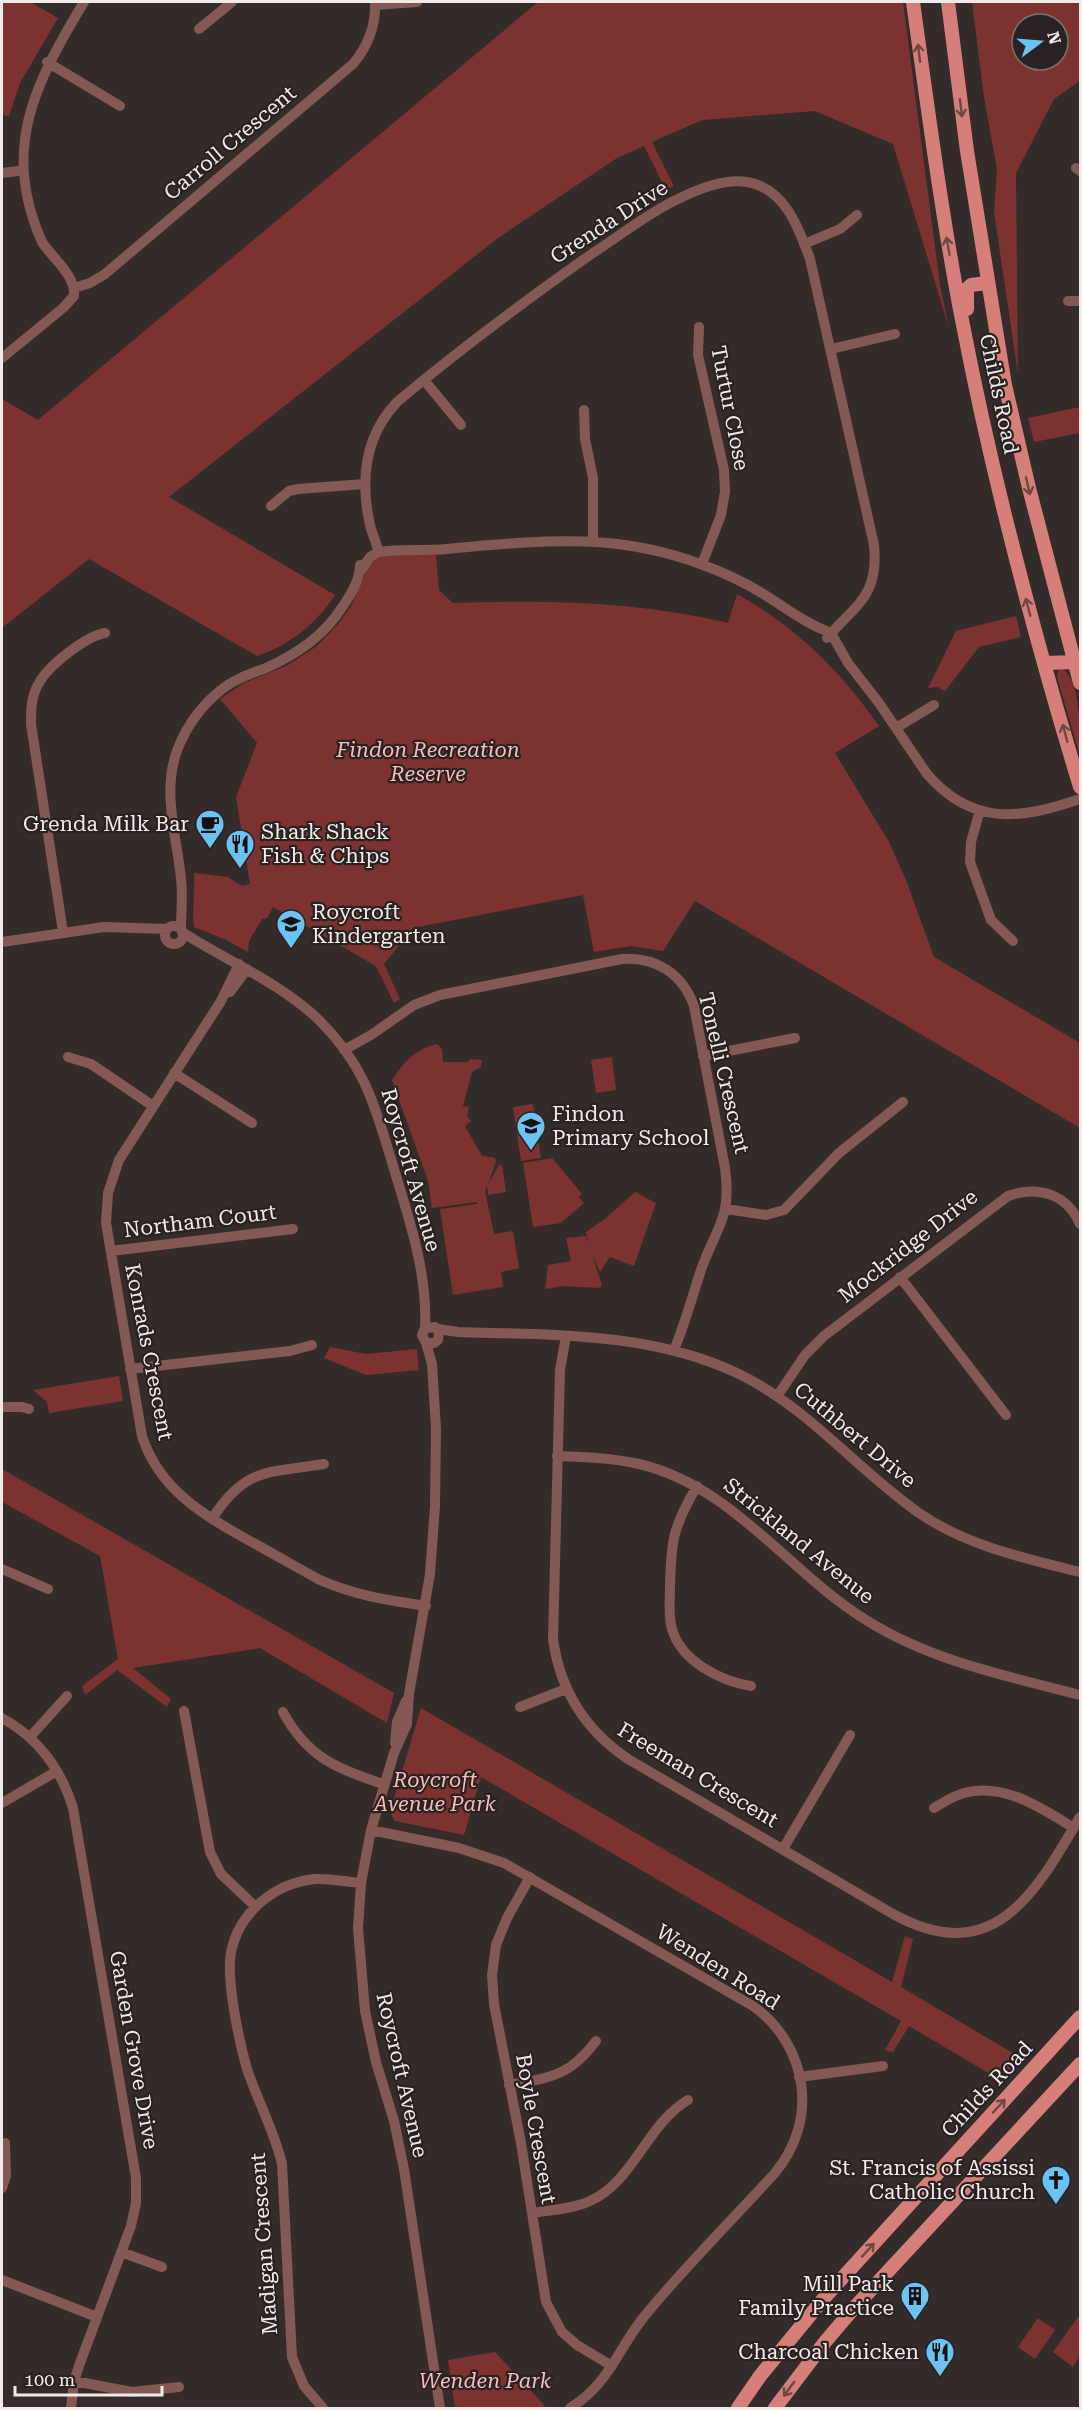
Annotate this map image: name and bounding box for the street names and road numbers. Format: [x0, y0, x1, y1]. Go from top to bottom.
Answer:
street label: Carroll Crescent [159, 81, 301, 205]
street label: Grenda Drive [546, 175, 672, 269]
street label: Childs Road [975, 332, 1024, 457]
street label: Turtur Close [706, 344, 754, 472]
street label: Tonelli Crescent [694, 990, 754, 1156]
street label: Roycroft Avenue [376, 1086, 446, 1254]
street label: Mockridge Drive [834, 1184, 982, 1308]
street label: Northam Court [122, 1200, 278, 1242]
street label: Konrads Crescent [120, 1262, 178, 1442]
street label: Cuthbert Drive [789, 1377, 921, 1493]
street label: Strickland Avenue [719, 1473, 879, 1609]
street label: Freeman Crescent [613, 1718, 783, 1832]
street label: Wenden Road [652, 1919, 785, 2015]
street label: Garden Grove Drive [105, 1949, 163, 2151]
street label: Roycroft Avenue [371, 1990, 433, 2160]
street label: Childs Road [937, 2036, 1038, 2142]
street label: Boyle Crescent [511, 2052, 561, 2206]
street label: Madigan Crescent [246, 2152, 282, 2336]

